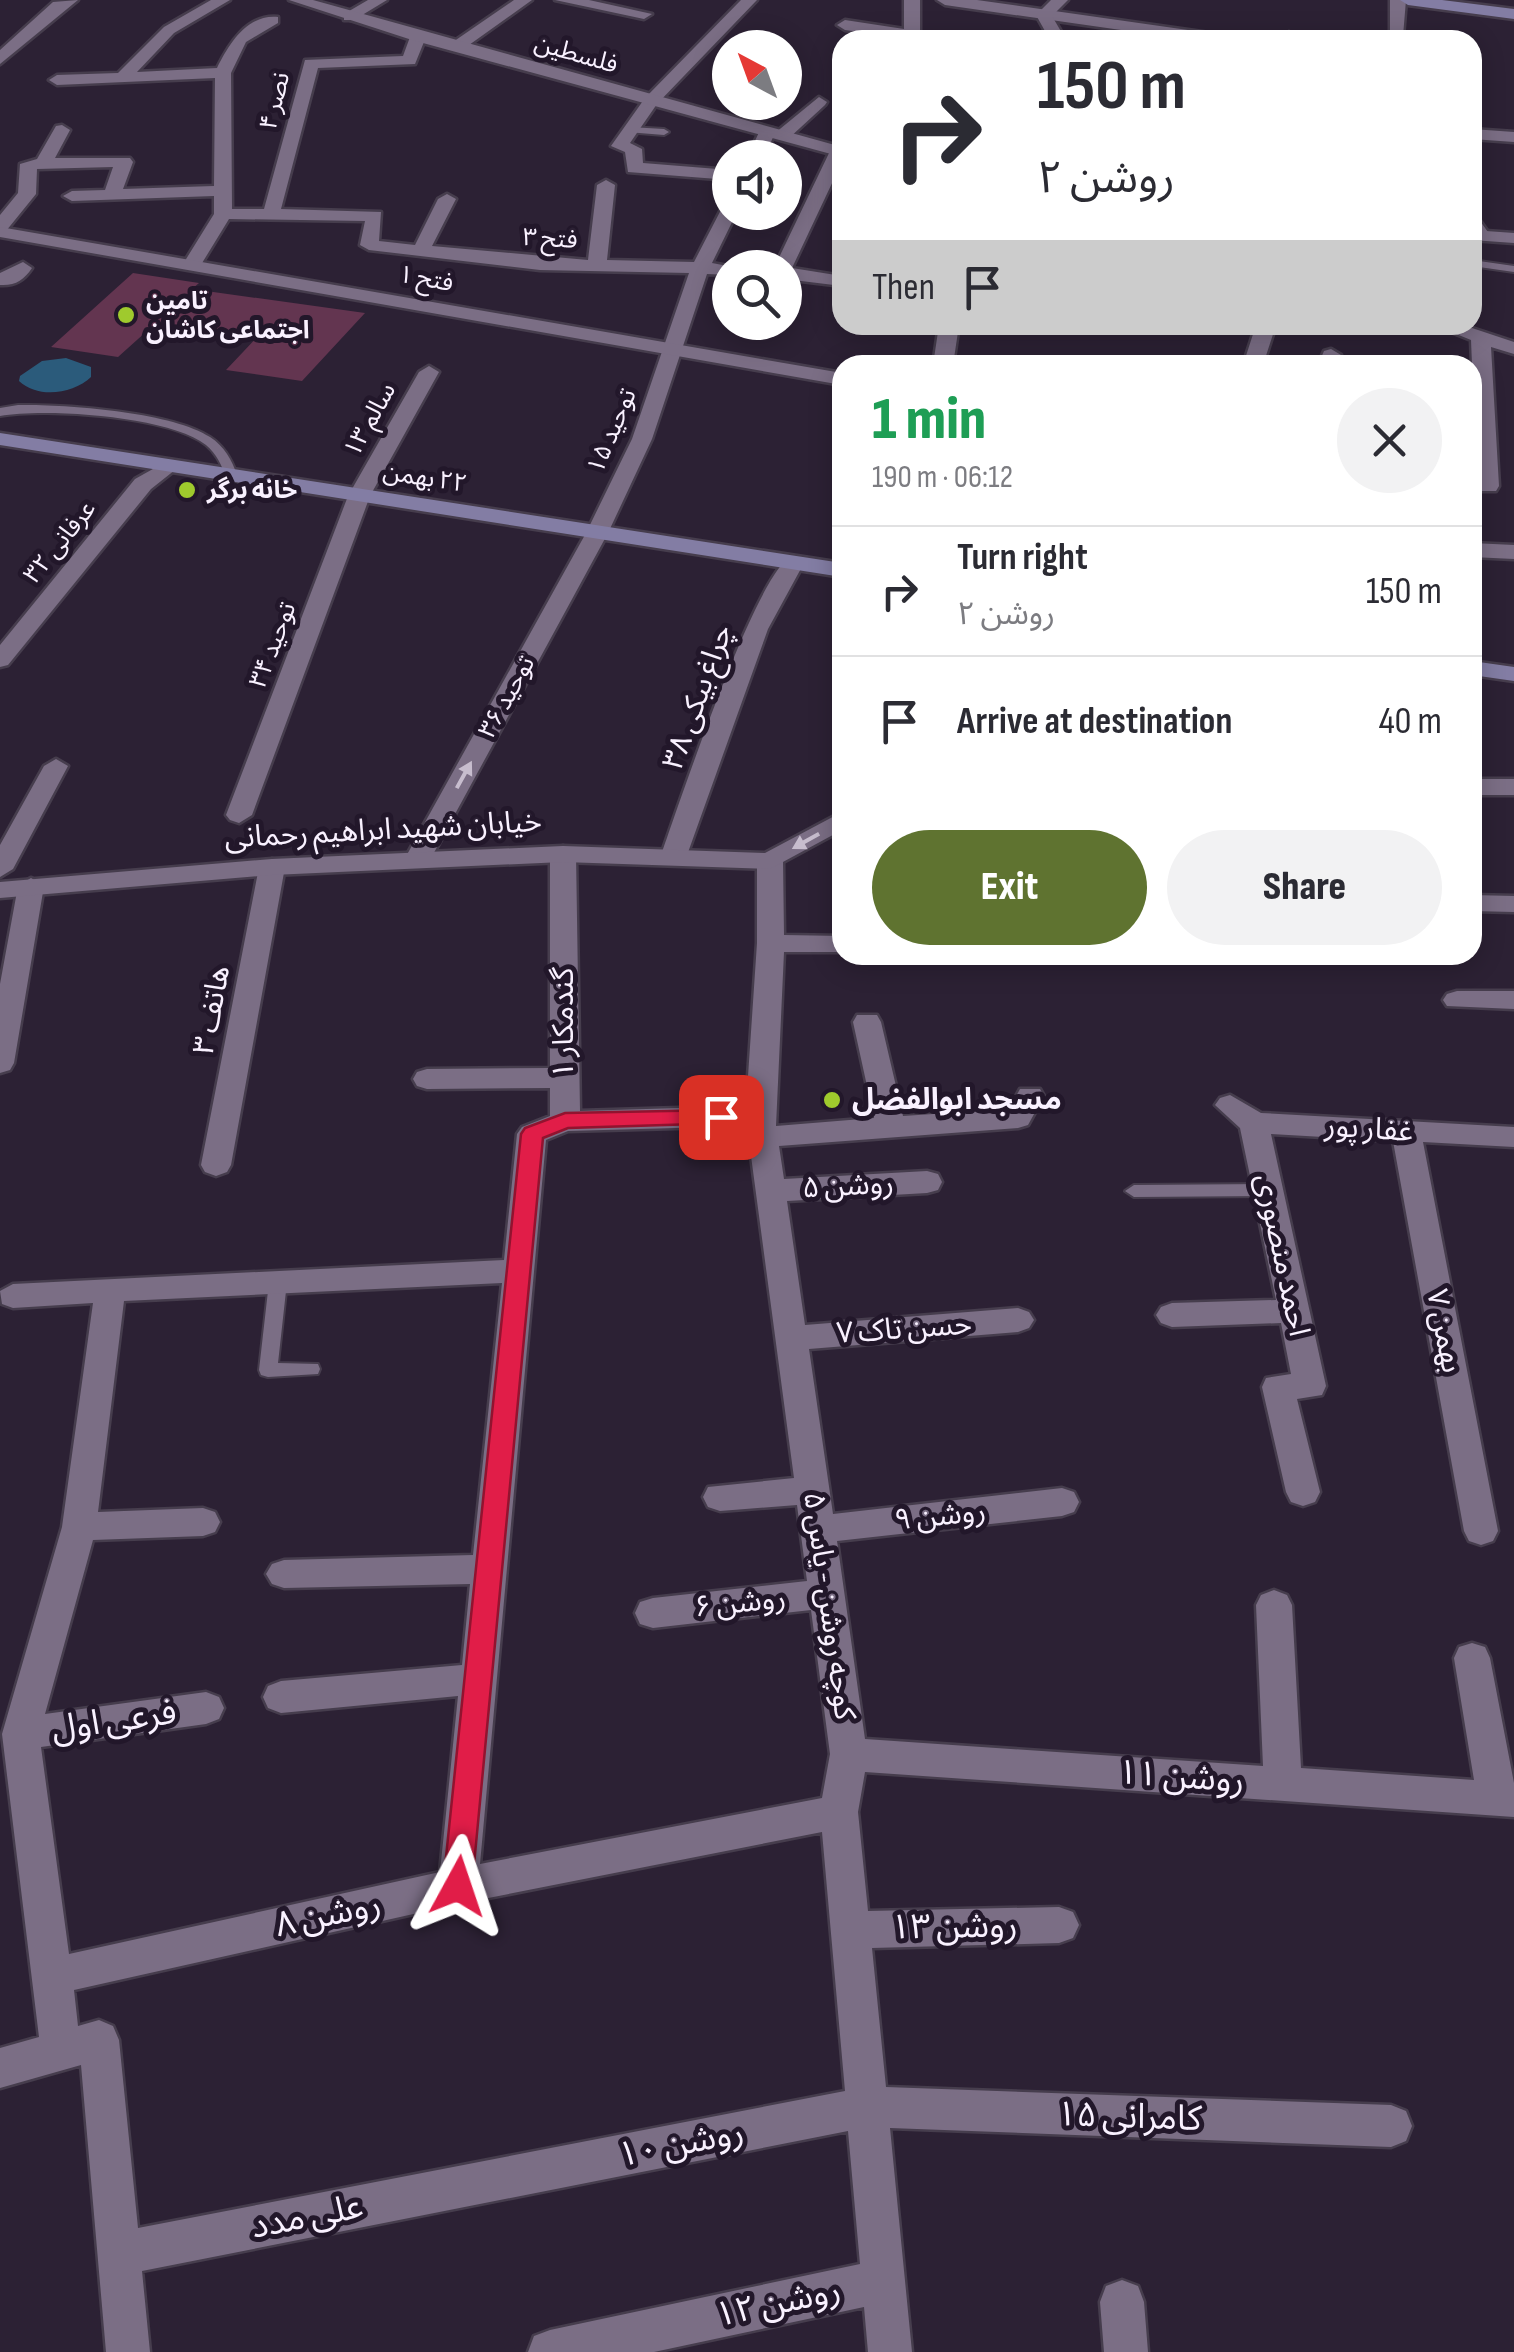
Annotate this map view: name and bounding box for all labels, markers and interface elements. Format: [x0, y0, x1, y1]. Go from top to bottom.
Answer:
street label: فلسطین [531, 27, 621, 81]
north arrow [712, 30, 802, 120]
map controls [712, 30, 802, 340]
text: 150 m [1037, 45, 1186, 129]
street label: نصر ۴ [253, 69, 297, 133]
icon: right [872, 70, 1002, 200]
button: sound [712, 140, 802, 230]
text: روشن ۲ [1037, 151, 1175, 206]
street label: فتح ۳ [522, 222, 578, 258]
button: search [712, 250, 802, 340]
street label: فتح ۱ [396, 259, 456, 301]
icon: arrive [955, 260, 1010, 315]
text: Then [872, 265, 935, 310]
place label: تامین اجتماعی کاشان [146, 286, 310, 346]
marker: تامین اجتماعی کاشان [115, 304, 137, 326]
street label: سالم ۱۳ [337, 377, 406, 464]
street label: توحید ۱۵ [580, 384, 644, 478]
text: 1 min [872, 384, 986, 456]
button: close [1337, 388, 1442, 493]
street label: ٢٢ بهمن [381, 456, 469, 500]
text: 190 m · 06:12 [872, 458, 1013, 497]
place label: خانه برگر [206, 475, 297, 506]
marker: خانه برگر [176, 479, 198, 501]
street label: عرفانی ۳۲ [17, 494, 103, 590]
text: Turn right [957, 535, 1088, 580]
icon: right [872, 564, 927, 619]
text: 150 m [1366, 569, 1442, 614]
text: روشن ۲ [957, 595, 1055, 634]
street label: توحید ۳۴ [243, 598, 303, 692]
street label: چراغ بیکی ۳۸ [655, 620, 744, 775]
street label: توحید ۳۶ [472, 650, 542, 744]
icon: arrive [872, 694, 927, 749]
text: Arrive at destination [957, 699, 1232, 744]
text: 40 m [1379, 699, 1442, 744]
one-way arrow [455, 761, 473, 789]
street label: خیابان شهید ابراهیم رحمانی [223, 804, 543, 860]
button: Exit [872, 830, 1147, 945]
button: Share [1167, 830, 1442, 945]
one-way arrow [792, 831, 820, 849]
street label: هاتف ۳ [186, 962, 238, 1058]
street label: گندمکار ۱ [546, 967, 582, 1079]
pin [679, 1075, 764, 1160]
place label: مسجد ابوالفضل [852, 1082, 1062, 1118]
marker: مسجد ابوالفضل [821, 1089, 843, 1111]
icon: arrive [694, 1090, 749, 1145]
street label: غفار پور [1323, 1108, 1414, 1150]
street label: روشن ۵ [801, 1166, 895, 1206]
street label: احمد منصوری [1247, 1170, 1317, 1340]
street label: بهمن ۷ [1418, 1286, 1470, 1376]
street label: حسن تاک ۷ [835, 1306, 973, 1352]
street label: کوچه روشن - یاس ۵ [795, 1490, 863, 1723]
street label: روشن ۹ [892, 1493, 988, 1539]
street label: روشن ۶ [692, 1580, 788, 1626]
street label: فرعی اول [49, 1691, 179, 1751]
street label: روشن ۱۱ [1116, 1751, 1246, 1803]
position arrow [406, 1834, 510, 1938]
street label: روشن ۸ [271, 1883, 385, 1947]
street label: روشن ۱۳ [890, 1904, 1018, 1950]
street label: کامرانی ۱۵ [1056, 2093, 1203, 2141]
street label: روشن ۱۰ [615, 2111, 747, 2177]
street label: علی مدد [247, 2185, 367, 2249]
street label: روشن ۱۲ [711, 2269, 845, 2337]

